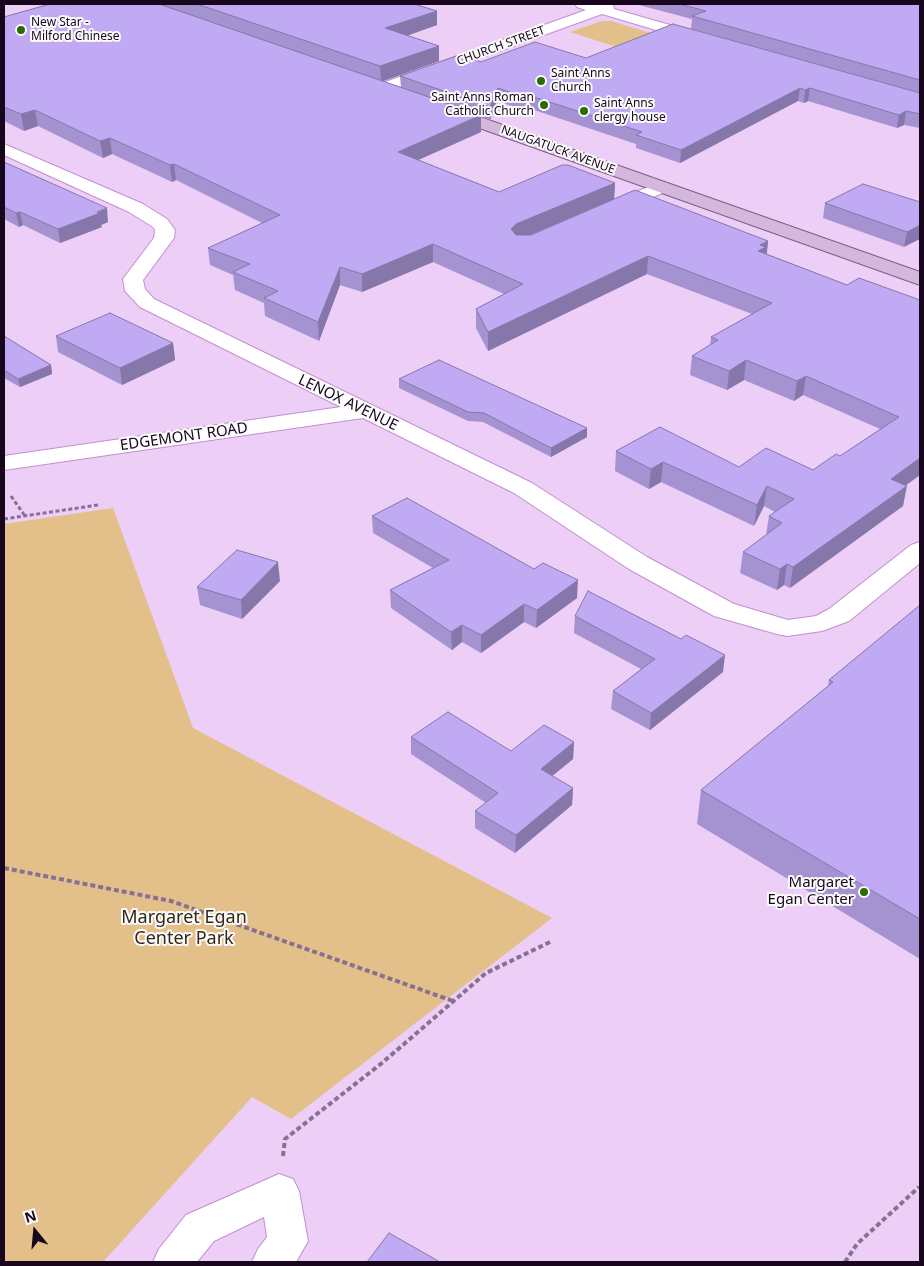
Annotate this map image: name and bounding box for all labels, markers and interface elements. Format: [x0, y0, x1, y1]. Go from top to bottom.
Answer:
place label: New Star - Milford Chinese [31, 16, 119, 44]
street label: CHURCH STREET [455, 23, 547, 69]
marker: New Star - Milford Chinese [15, 24, 27, 36]
place label: Saint Anns Church [551, 67, 611, 95]
marker: Saint Anns Church [535, 75, 547, 87]
place label: Saint Anns Roman Catholic Church [431, 91, 534, 119]
place label: Saint Anns clergy house [594, 97, 666, 125]
marker: Saint Anns Roman Catholic Church [538, 99, 550, 111]
marker: Saint Anns clergy house [578, 105, 590, 117]
street label: NAUGATUCK AVENUE [499, 123, 617, 177]
street label: LENOX AVENUE [295, 371, 401, 435]
street label: EDGEMONT ROAD [119, 419, 249, 455]
place label: Margaret Egan Center [768, 874, 854, 909]
marker: Margaret Egan Center [858, 886, 870, 898]
park label: Margaret Egan Center Park [121, 907, 247, 950]
text: N [22, 1205, 39, 1227]
north arrow [10, 1206, 60, 1256]

